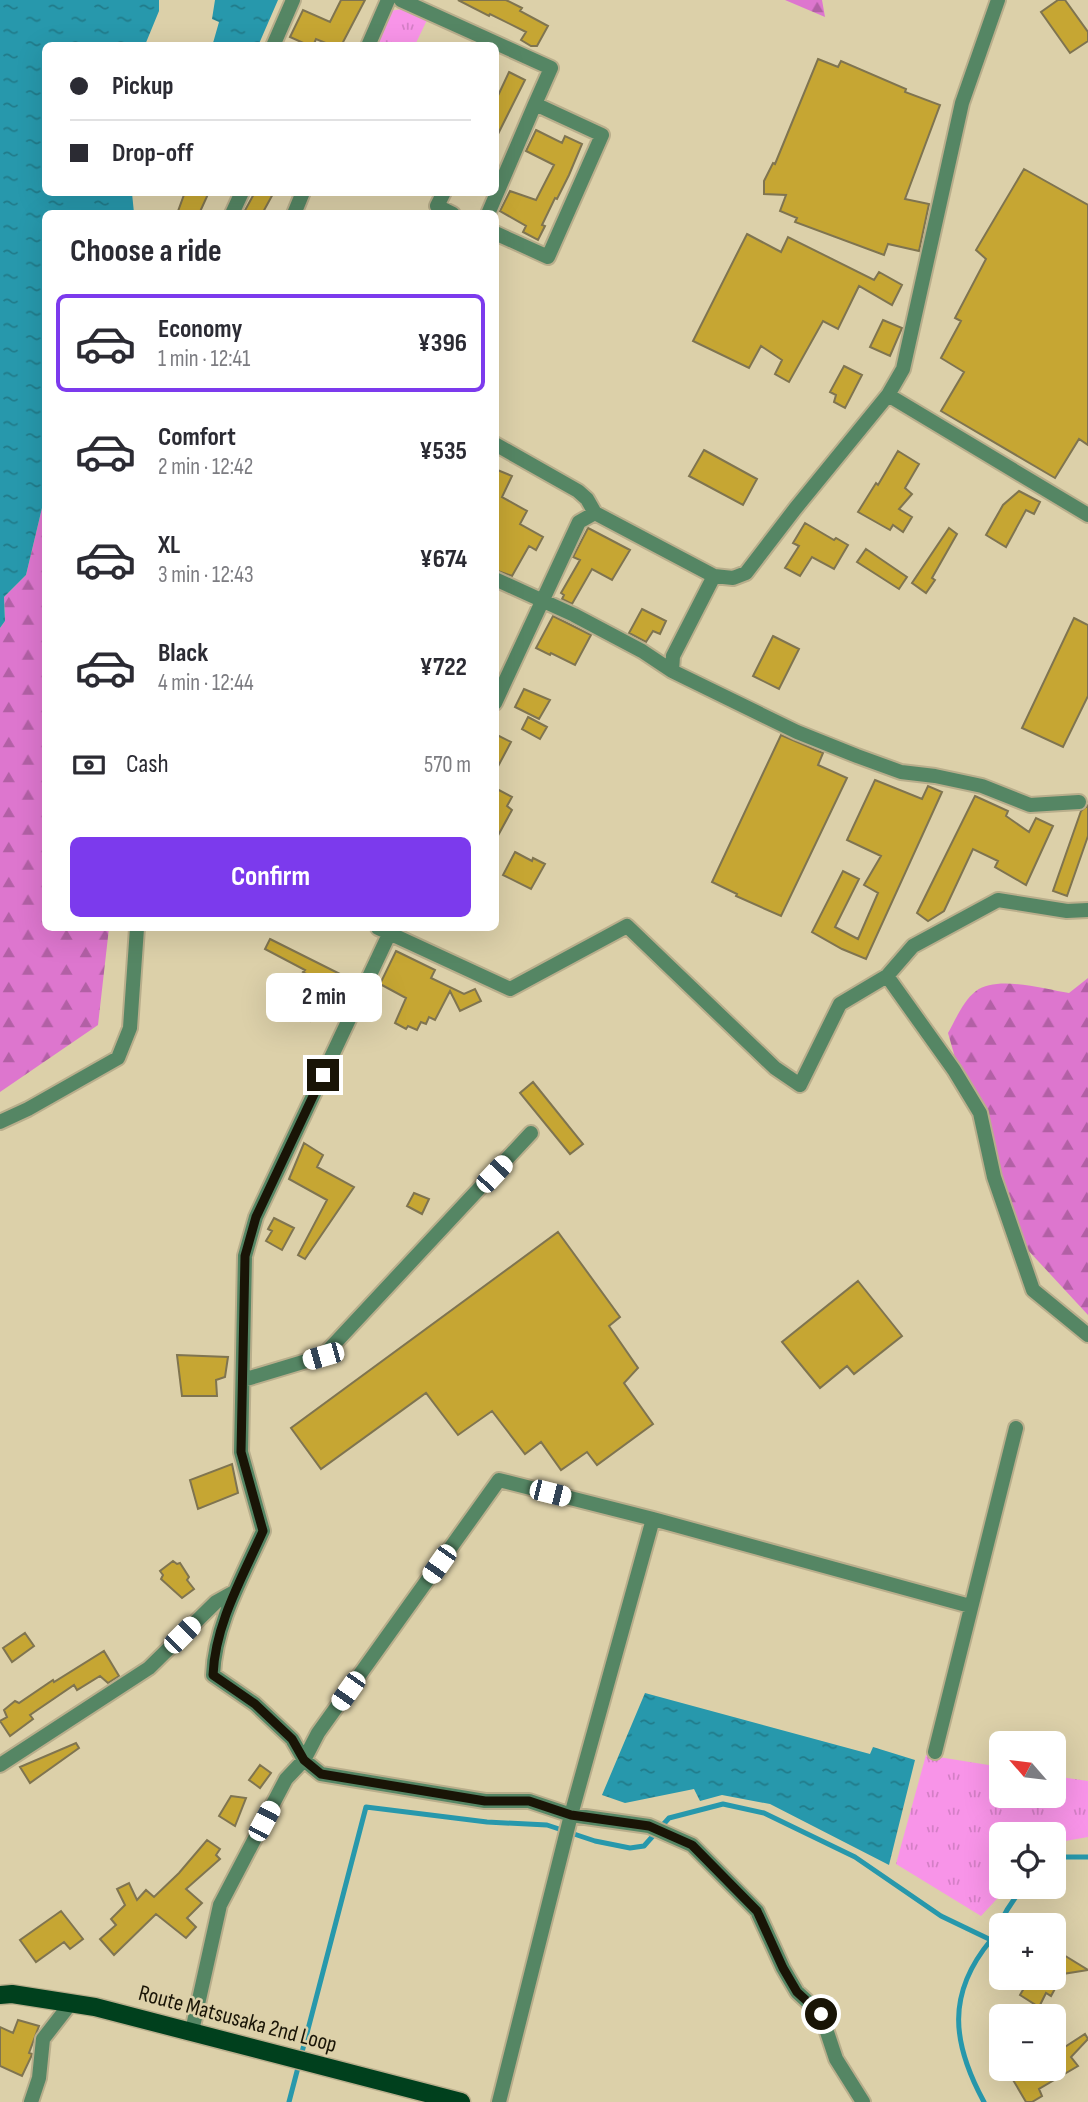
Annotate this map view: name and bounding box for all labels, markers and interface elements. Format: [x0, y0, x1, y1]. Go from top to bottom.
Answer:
text: Pickup [112, 71, 174, 102]
text: Drop-off [112, 138, 193, 169]
text: Choose a ride [70, 232, 222, 271]
icon: car [74, 312, 137, 375]
text: Economy [158, 314, 242, 345]
text: ¥396 [417, 328, 467, 359]
text: 1 min · 12:41 [158, 345, 250, 373]
icon: car [74, 420, 137, 483]
text: Comfort [158, 422, 236, 453]
text: ¥535 [419, 436, 467, 467]
text: 2 min · 12:42 [158, 453, 253, 481]
icon: car [74, 528, 137, 591]
text: XL [158, 530, 180, 561]
text: ¥674 [420, 544, 467, 575]
text: 3 min · 12:43 [158, 561, 254, 589]
icon: car [74, 636, 137, 699]
text: Black [158, 638, 208, 669]
text: ¥722 [419, 652, 467, 683]
text: 4 min · 12:44 [158, 669, 254, 697]
icon: cash [70, 746, 108, 784]
text: Cash [126, 749, 169, 780]
text: 570 m [424, 751, 471, 779]
button: Confirm [70, 837, 471, 917]
callout: 2 min [265, 974, 381, 1023]
text: 2 min [302, 983, 346, 1011]
route end [307, 1059, 339, 1091]
car [472, 1151, 517, 1197]
car [300, 1340, 347, 1372]
car [528, 1478, 573, 1508]
car [419, 1541, 460, 1587]
car [160, 1613, 205, 1657]
car [328, 1668, 369, 1714]
north arrow [989, 1731, 1066, 1808]
map controls [989, 1731, 1066, 2081]
car [245, 1798, 284, 1844]
button: locate [989, 1822, 1066, 1899]
button: + [989, 1913, 1066, 1990]
street label: Route Matsusaka 2nd Loop [135, 1979, 340, 2059]
route start [805, 1998, 837, 2030]
button: − [989, 2004, 1066, 2081]

